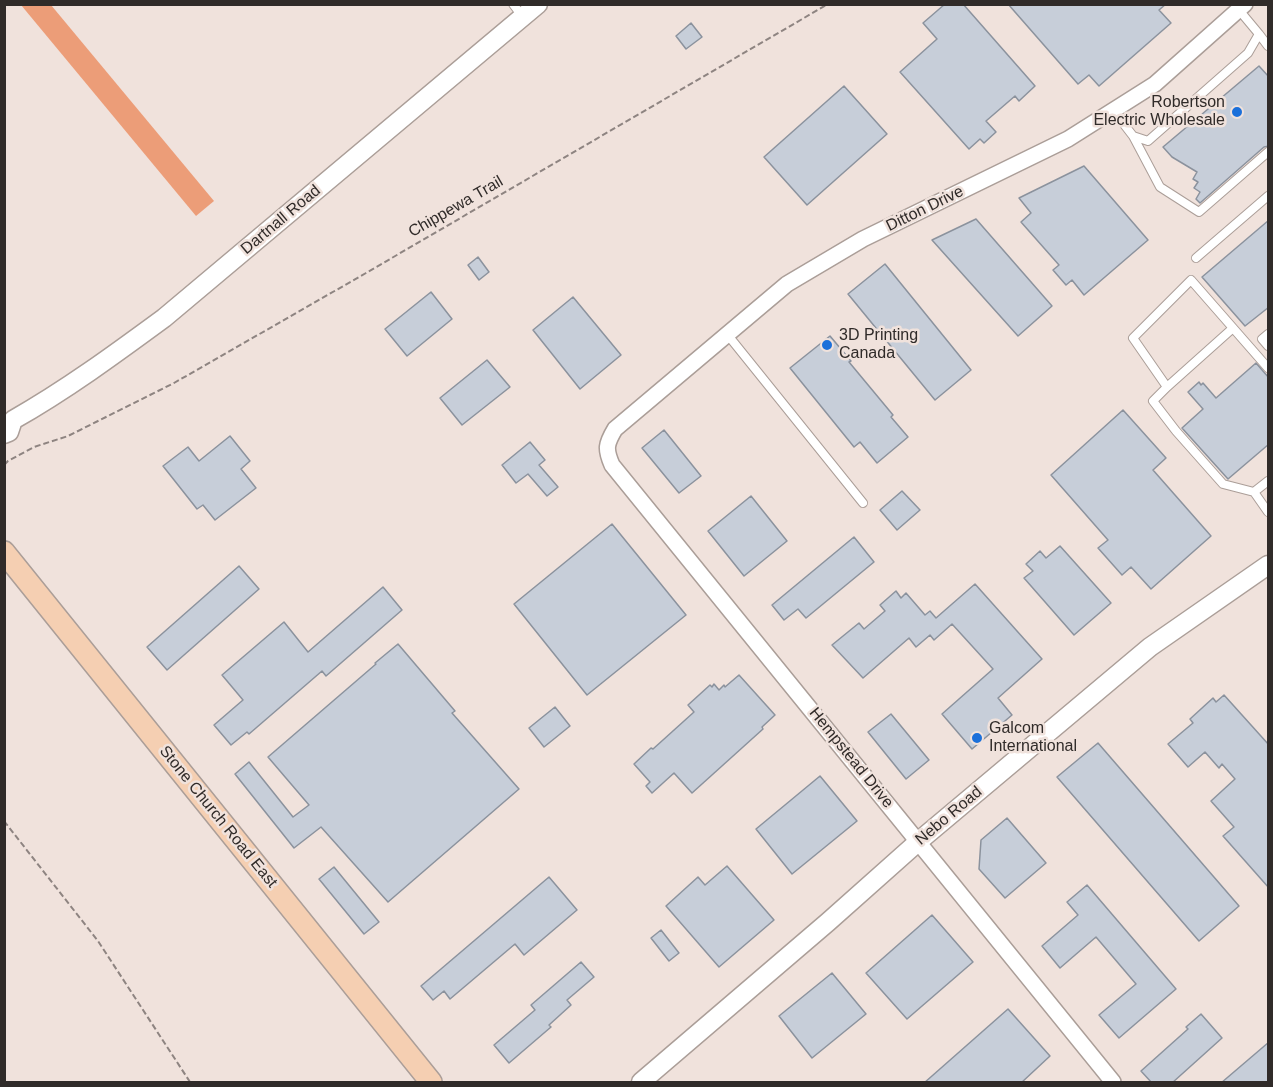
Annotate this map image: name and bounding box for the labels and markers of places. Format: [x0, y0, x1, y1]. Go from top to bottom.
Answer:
place label: Robertson Electric Wholesale [1093, 93, 1225, 131]
marker: Robertson Electric Wholesale [1230, 105, 1244, 119]
place label: 3D Printing Canada [839, 326, 918, 364]
marker: 3D Printing Canada [820, 338, 834, 352]
place label: Galcom International [989, 719, 1077, 757]
marker: Galcom International [970, 731, 984, 745]

